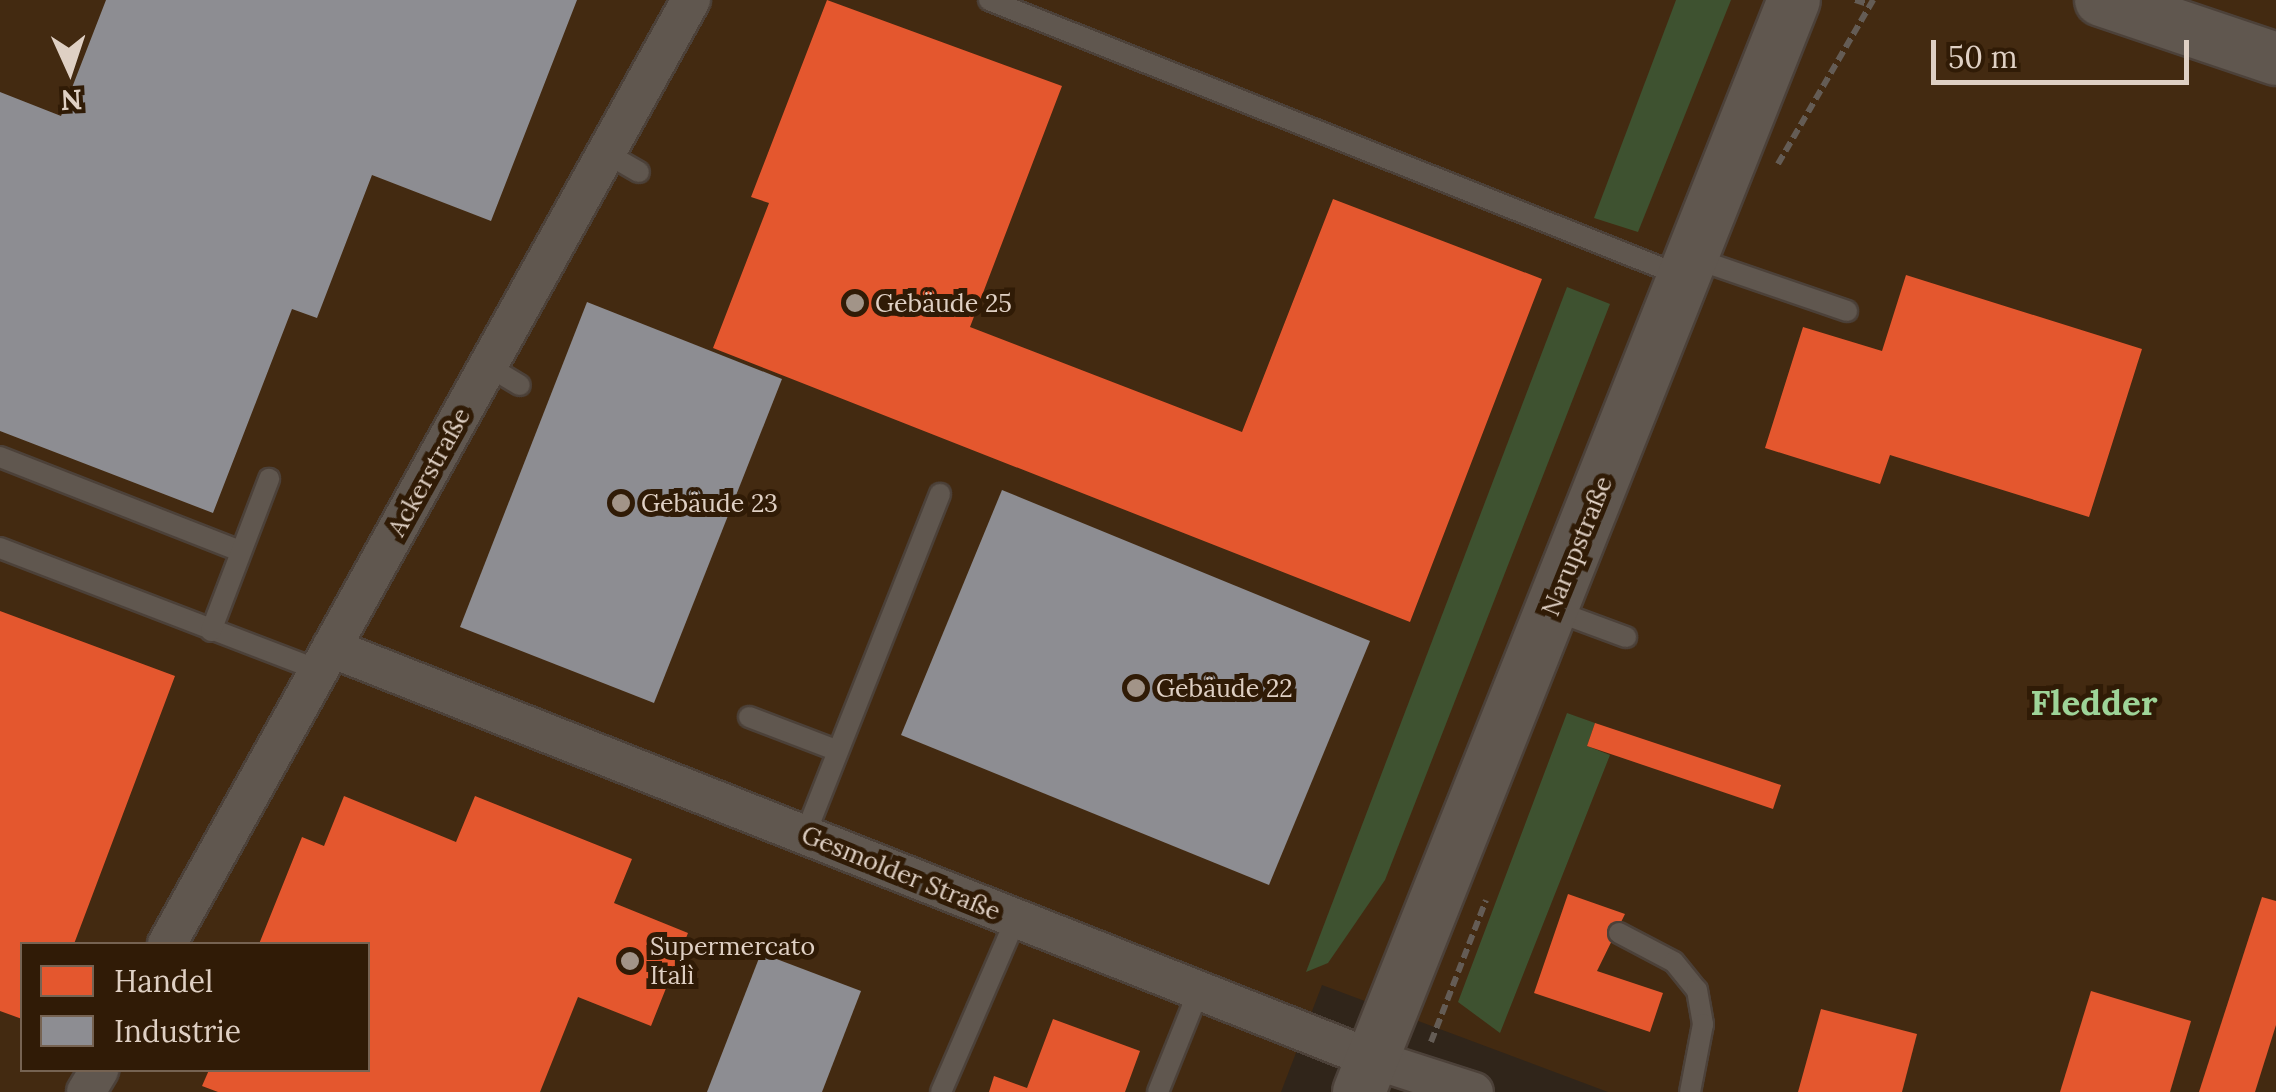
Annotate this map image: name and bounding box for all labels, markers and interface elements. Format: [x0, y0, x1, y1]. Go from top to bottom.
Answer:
north arrow [20, 20, 120, 120]
scale bar [1936, 20, 2194, 82]
text: 50 m [1948, 38, 2018, 76]
text: N [60, 81, 83, 119]
place label: Gebäude 25 [875, 288, 1012, 318]
marker: Gebäude 25 [844, 292, 866, 314]
street label: Ackerstraße [381, 403, 477, 541]
street label: Narupstraße [1535, 472, 1619, 620]
place label: Gebäude 23 [641, 488, 778, 518]
marker: Gebäude 23 [610, 492, 632, 514]
place label: Gebäude 22 [1156, 673, 1293, 703]
marker: Gebäude 22 [1125, 677, 1147, 699]
district label: Fledder [2030, 682, 2158, 724]
street label: Gesmolder Straße [797, 819, 1005, 927]
place label: Supermercato Italì [650, 932, 815, 991]
legend [20, 942, 370, 1072]
marker: Supermercato Italì [619, 950, 641, 972]
text: Handel [114, 962, 213, 1000]
text: Industrie [114, 1012, 241, 1050]

